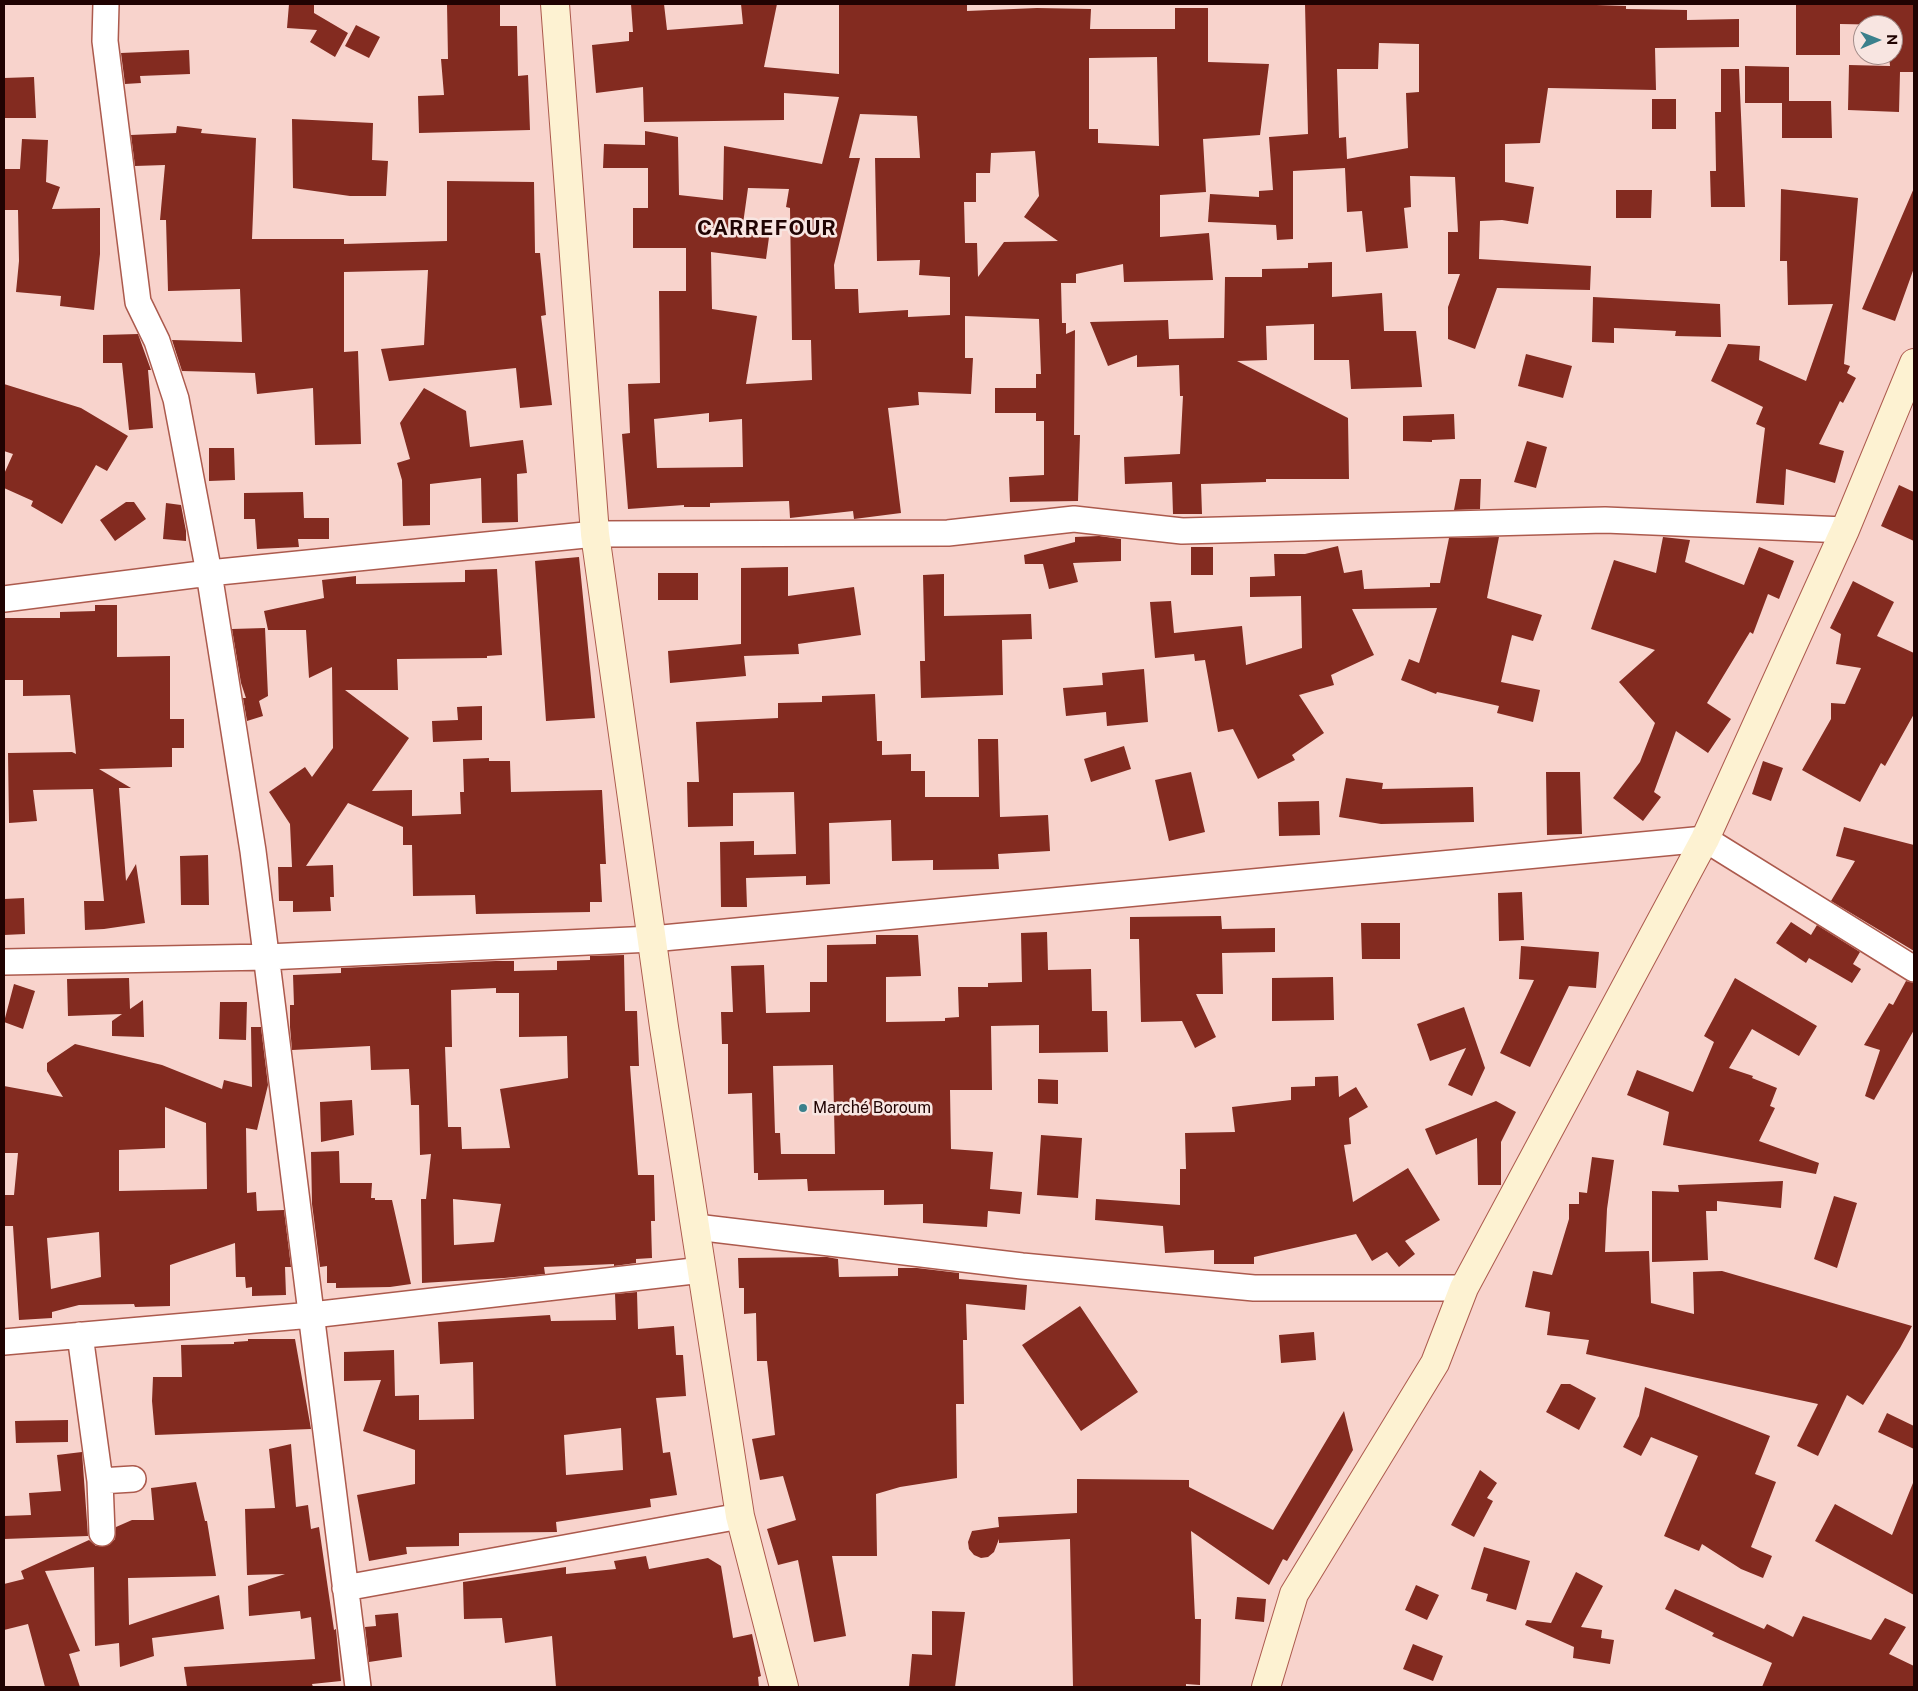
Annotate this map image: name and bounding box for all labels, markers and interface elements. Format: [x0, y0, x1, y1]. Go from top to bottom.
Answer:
north arrow [1853, 15, 1903, 65]
text: N [1884, 34, 1900, 45]
district label: CARREFOUR [696, 216, 838, 242]
place label: Marché Boroum [813, 1098, 931, 1118]
marker: Marché Boroum [797, 1102, 809, 1114]

